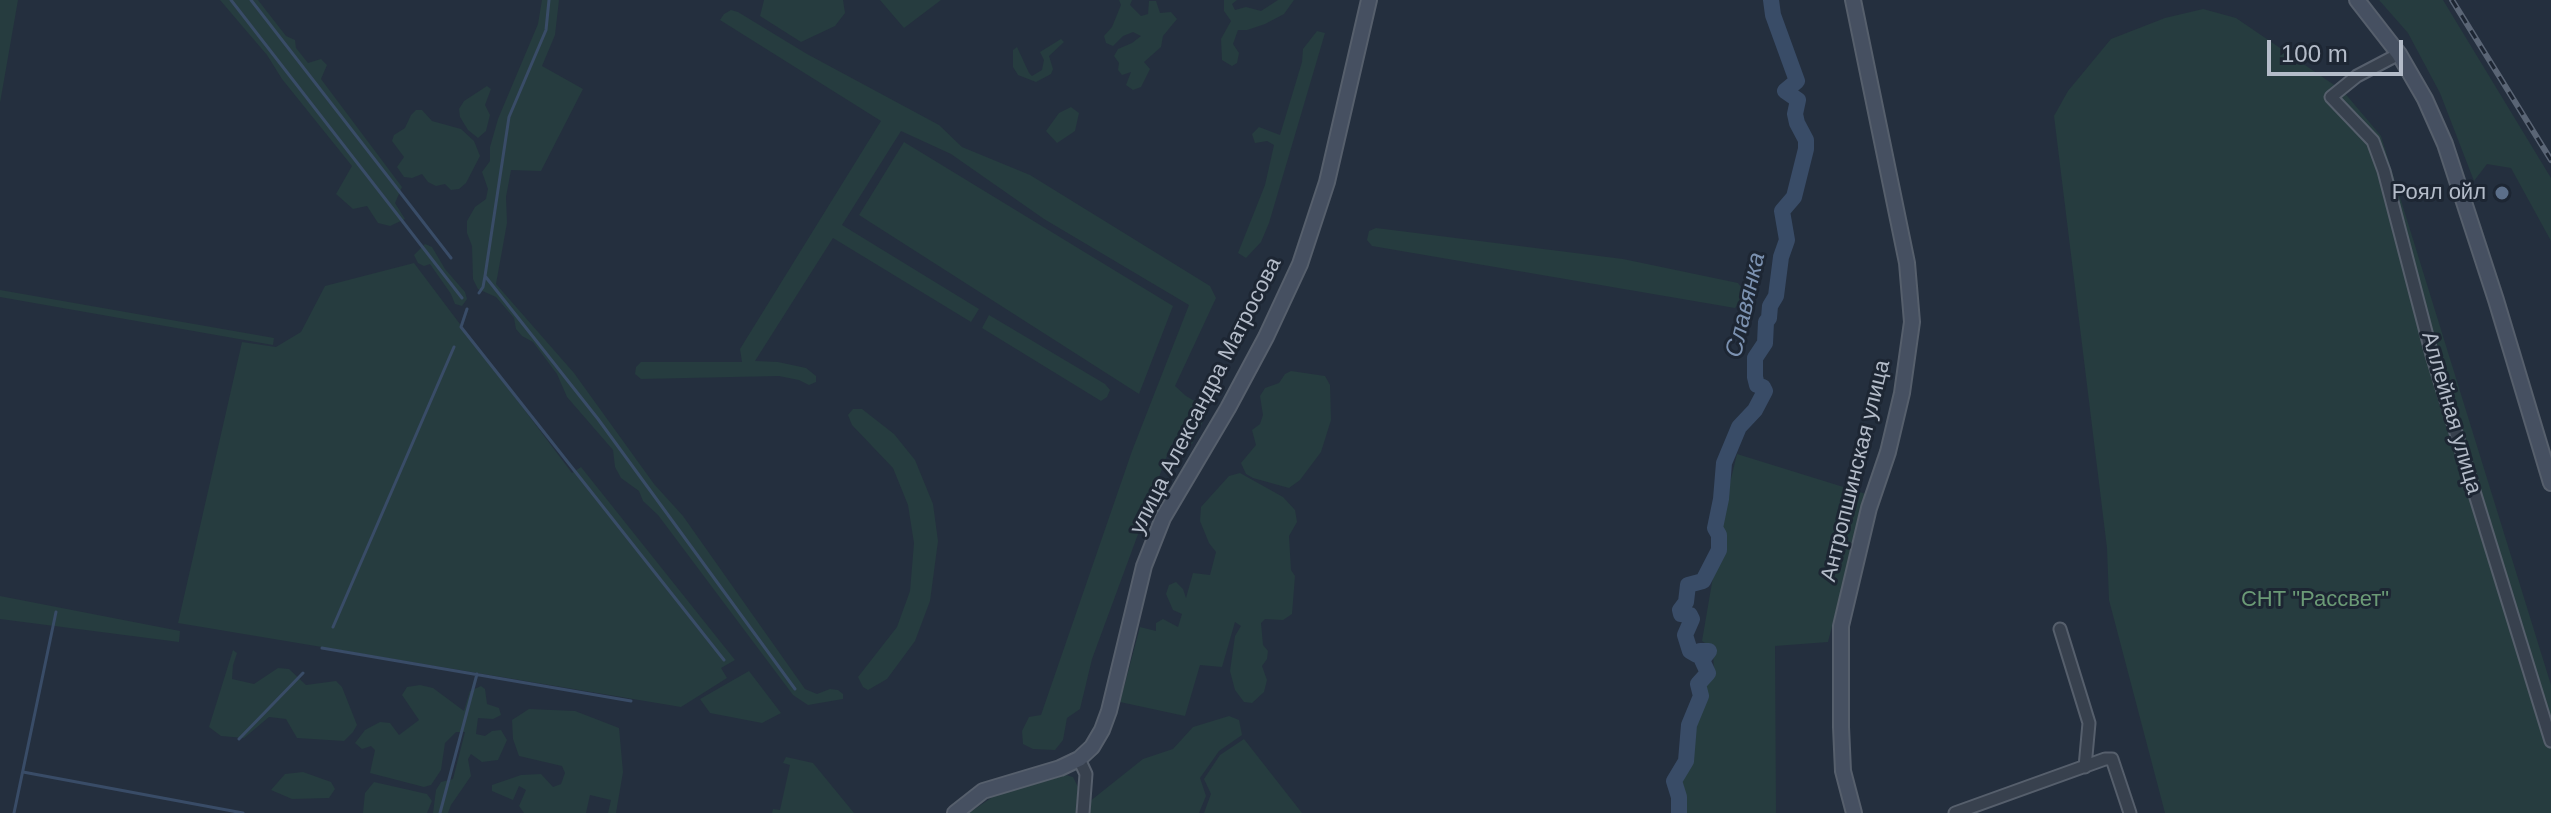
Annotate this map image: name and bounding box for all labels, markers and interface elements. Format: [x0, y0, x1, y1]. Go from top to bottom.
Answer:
scale bar [2271, 24, 2407, 74]
text: 100 m [2281, 40, 2348, 67]
place label: Роял ойл [2392, 180, 2486, 206]
marker: Роял ойл [2493, 184, 2511, 202]
water label: Славянка [1720, 250, 1772, 360]
street label: улица Александра Матросова [1125, 253, 1287, 539]
street label: Аллейная улица [2415, 329, 2487, 497]
street label: Антропшинская улица [1816, 358, 1896, 584]
park label: СНТ "Рассвет" [2241, 587, 2389, 613]

